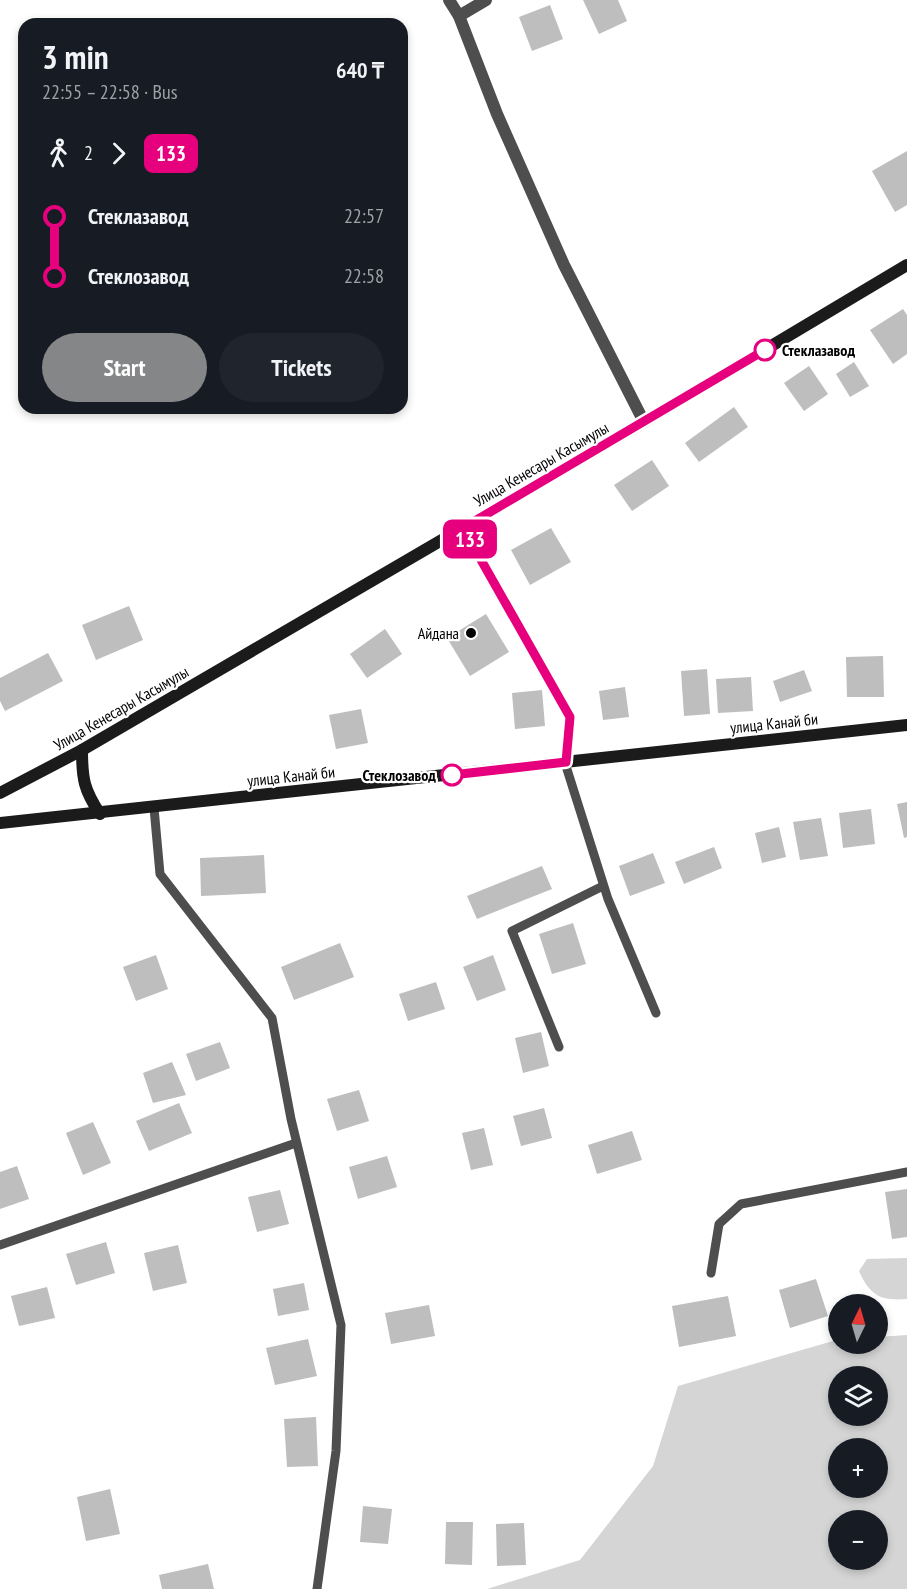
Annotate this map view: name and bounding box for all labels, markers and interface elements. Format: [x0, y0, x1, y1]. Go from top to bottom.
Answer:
text: 3 min [42, 35, 109, 78]
text: 640 ₸ [336, 56, 384, 84]
text: 22:55 – 22:58 · Bus [42, 79, 177, 105]
icon: walk [42, 137, 75, 170]
icon: forward [102, 137, 135, 170]
text: 2 [84, 140, 93, 166]
text: 133 [156, 140, 186, 167]
text: Стеклазавод [88, 202, 188, 230]
text: 22:57 [344, 203, 384, 229]
text: Стеклозавод [88, 262, 189, 290]
text: 22:58 [344, 263, 384, 289]
button: Start [42, 333, 207, 402]
button: Tickets [219, 333, 384, 402]
marker: Стеклазавод [754, 339, 776, 361]
place label: Стеклазавод [782, 340, 855, 360]
street label: Улица Кенесары Касымулы [470, 417, 612, 511]
line badge: 133 [436, 520, 504, 558]
text: 133 [455, 526, 485, 553]
place label: Айдана [418, 623, 459, 643]
marker: Айдана [464, 626, 478, 640]
street label: Улица Кенесары Касымулы [50, 661, 192, 755]
street label: улица Канай би [729, 708, 819, 738]
street label: улица Канай би [246, 761, 336, 791]
marker: Стеклозавод [441, 764, 463, 786]
place label: Стеклозавод [362, 765, 436, 785]
north arrow [828, 1294, 888, 1354]
map controls [828, 1294, 888, 1570]
button: layers [828, 1366, 888, 1426]
button: + [828, 1438, 888, 1498]
button: − [828, 1510, 888, 1570]

